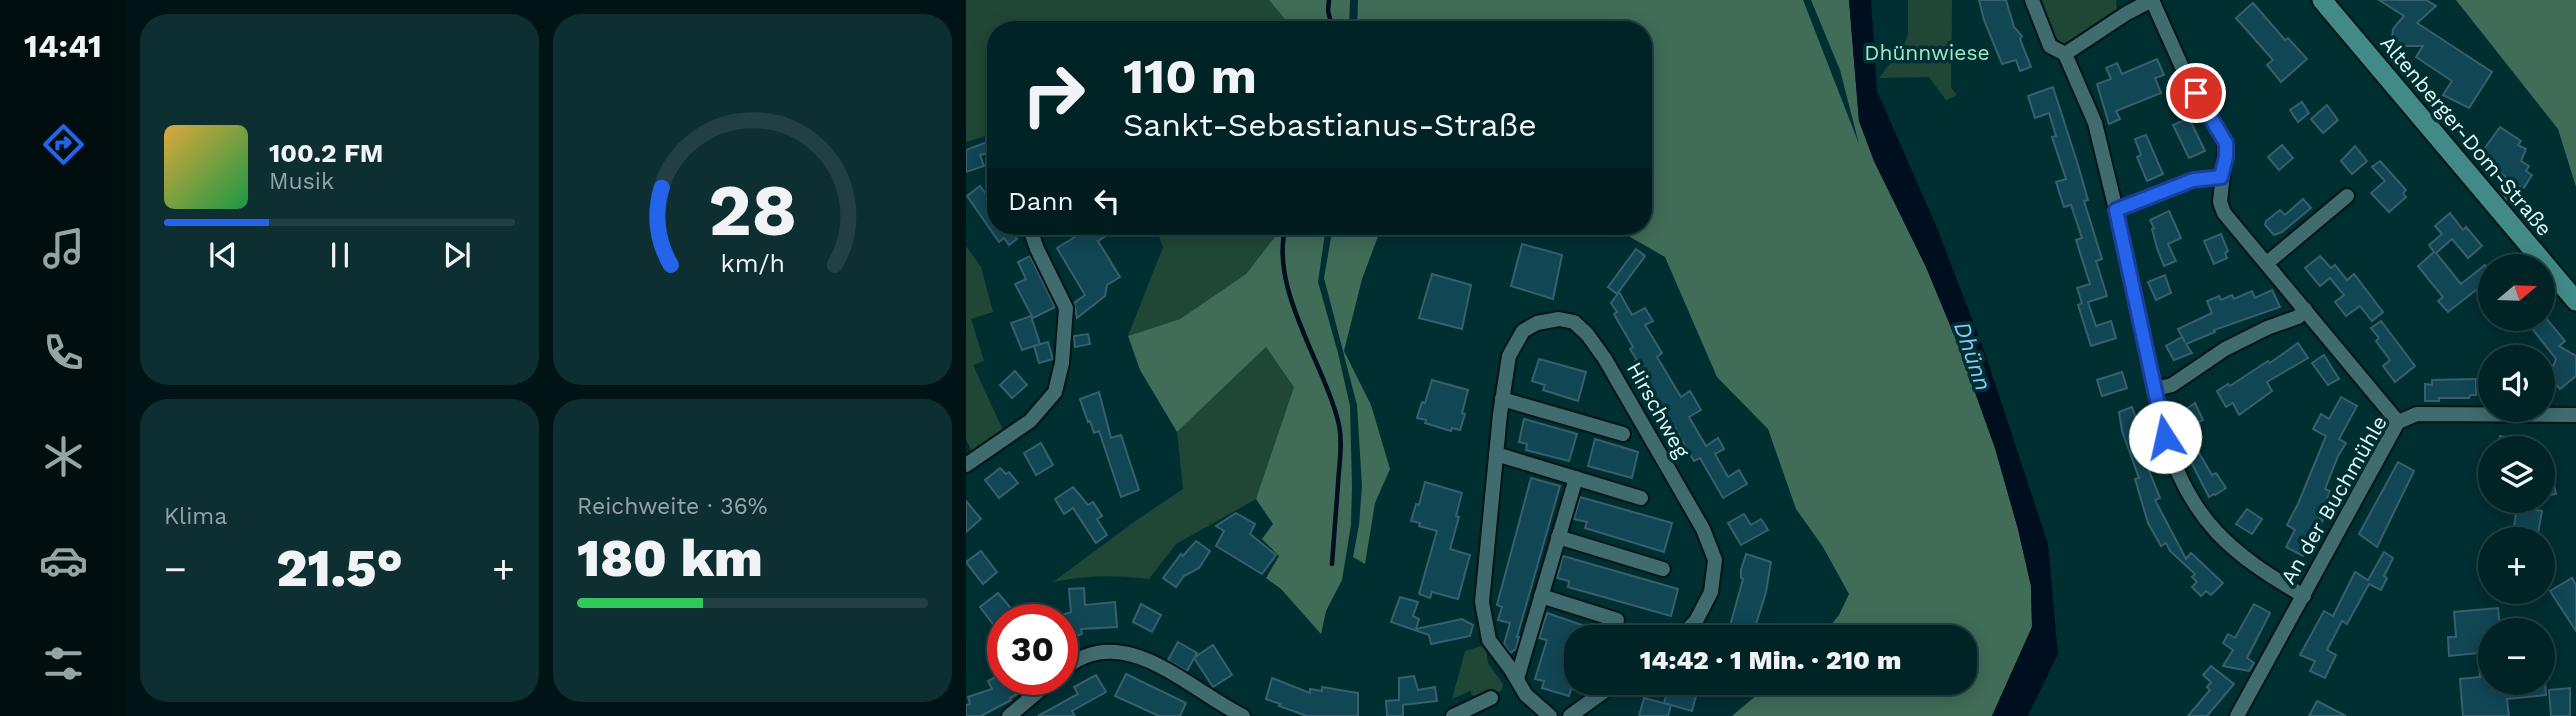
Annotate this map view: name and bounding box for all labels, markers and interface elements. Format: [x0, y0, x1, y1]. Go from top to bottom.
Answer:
text: 14:41 [24, 27, 102, 65]
street label: Altenberger-Dom-Straße [2375, 31, 2557, 241]
park label: Dhünnwiese [1864, 40, 1990, 65]
text: 110 m [1123, 47, 1257, 105]
icon: right [1008, 49, 1099, 140]
pin [2166, 63, 2226, 123]
icon: arrive [2177, 74, 2215, 112]
text: Sankt-Sebastianus-Straße [1123, 106, 1537, 144]
icon: directions [39, 120, 88, 169]
text: 100.2 FM [269, 138, 384, 168]
text: Musik [269, 168, 334, 195]
text: 28 [708, 168, 797, 254]
icon: left [1088, 182, 1126, 220]
text: Dann [1008, 186, 1074, 216]
icon: music [39, 224, 88, 273]
icon: previous [204, 236, 242, 274]
icon: pause [321, 236, 359, 274]
icon: next [438, 236, 476, 274]
text: km/h [720, 249, 785, 278]
north arrow [2478, 254, 2555, 331]
map controls [2478, 254, 2555, 695]
water label: Dhünn [1948, 318, 1997, 394]
icon: phone [39, 328, 88, 377]
button: sound [2478, 345, 2555, 422]
street label: Hirschweg [1622, 358, 1695, 463]
position arrow [2128, 400, 2202, 474]
street label: An der Buchmühle [2275, 411, 2392, 588]
icon: climate [39, 432, 88, 481]
button: layers [2478, 436, 2555, 513]
text: Reichweite · 36% [577, 493, 767, 520]
text: Klima [164, 503, 227, 530]
button: + [2478, 527, 2555, 604]
text: 180 km [577, 528, 763, 589]
icon: car [39, 536, 88, 585]
text: 21.5° [276, 538, 403, 599]
text: − [164, 547, 187, 591]
text: + [492, 547, 515, 591]
speed limit sign: 30 [987, 604, 1078, 695]
button: − [2478, 618, 2555, 695]
icon: filters [39, 639, 88, 688]
text: 14:42 · 1 Min. · 210 m [1640, 645, 1901, 675]

